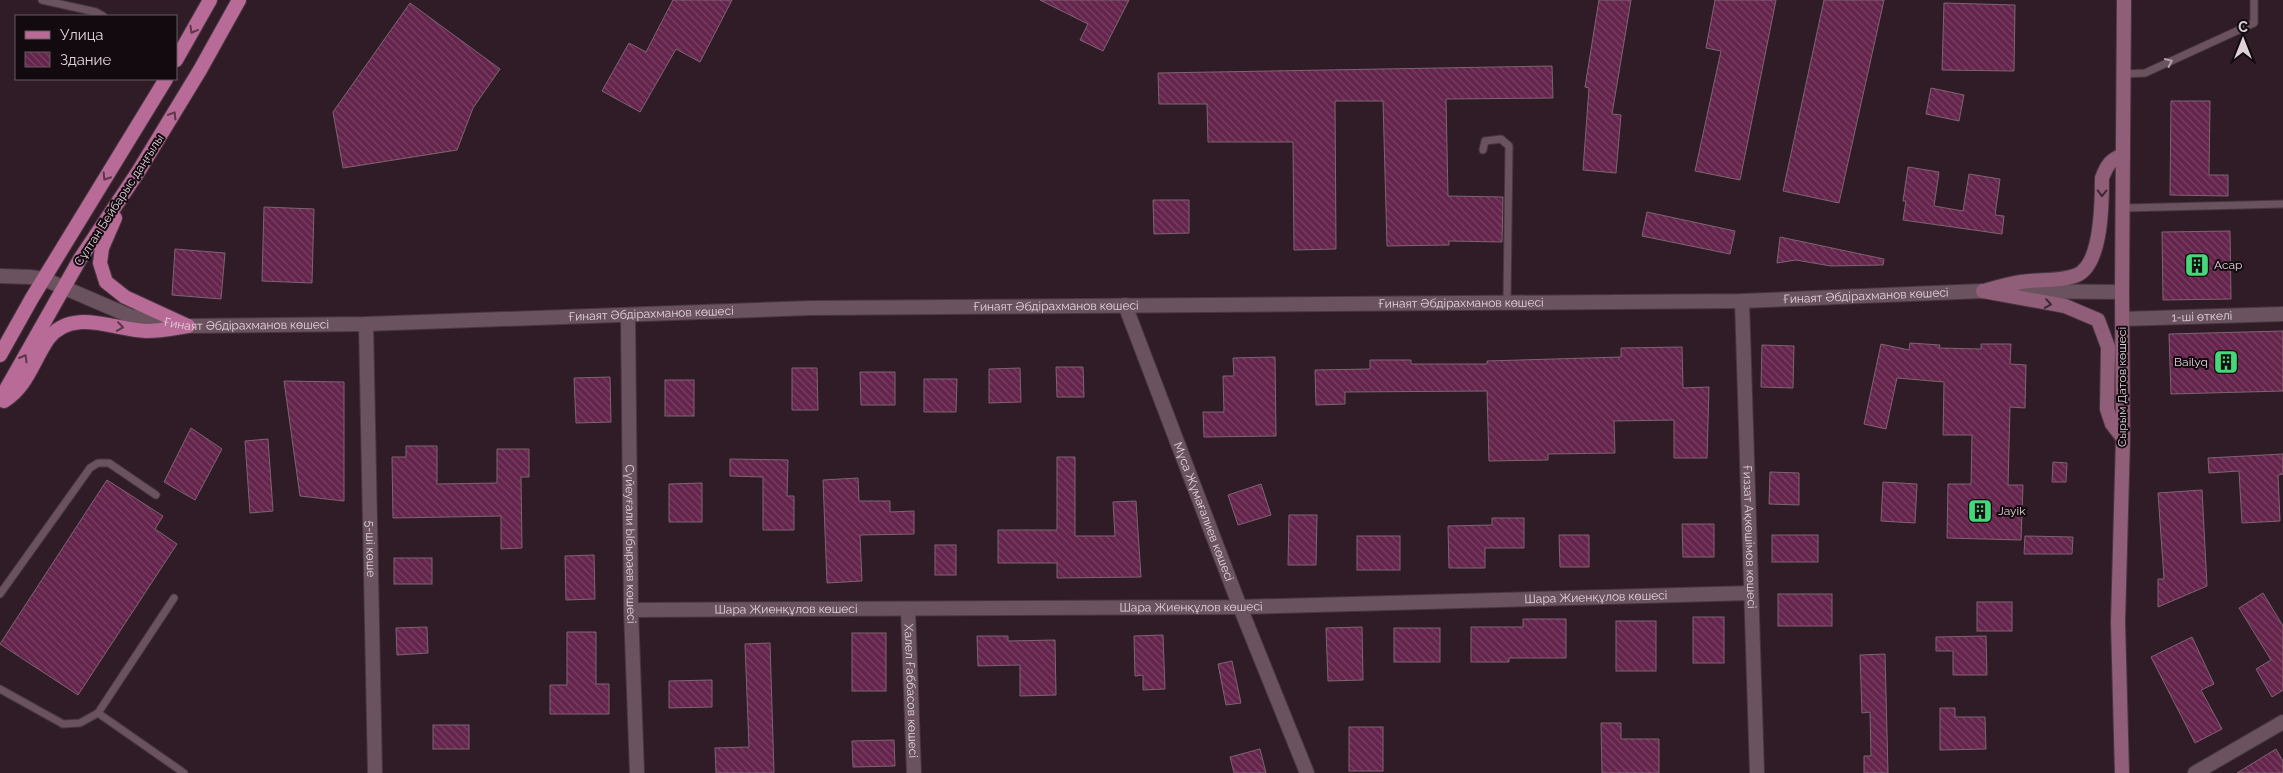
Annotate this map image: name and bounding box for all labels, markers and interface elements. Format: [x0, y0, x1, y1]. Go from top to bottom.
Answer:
legend [15, 15, 178, 80]
north arrow [2218, 15, 2268, 65]
text: С [2238, 19, 2248, 35]
one-way arrow [189, 25, 199, 34]
text: Улица [60, 26, 104, 44]
text: Здание [60, 51, 112, 69]
one-way arrow [2163, 58, 2172, 68]
one-way arrow [166, 112, 176, 121]
street label: Сұлтан Бейбарыс даңғылы [71, 132, 167, 268]
one-way arrow [103, 172, 112, 181]
one-way arrow [2096, 189, 2107, 197]
building icon: Асар [2184, 252, 2210, 278]
place label: Асар [2214, 258, 2242, 272]
street label: Ғинаят Әбдірахманов көшесі [1783, 285, 1949, 306]
street label: Ғинаят Әбдірахманов көшесі [1378, 295, 1544, 311]
one-way arrow [2043, 298, 2052, 308]
street label: Ғинаят Әбдірахманов көшесі [973, 299, 1139, 314]
street label: Ғинаят Әбдірахманов көшесі [568, 304, 734, 324]
street label: 1-ші өткелі [2171, 309, 2232, 324]
street label: Ғинаят Әбдірахманов көшесі [163, 315, 329, 333]
one-way arrow [116, 322, 125, 332]
street label: Сырым Датов көшесі [2115, 327, 2129, 447]
building icon: Bailyq [2213, 349, 2239, 375]
one-way arrow [18, 355, 28, 364]
place label: Bailyq [2174, 355, 2208, 369]
street label: Мұса Жұмағалиев көшесі [1171, 440, 1236, 583]
street label: Сүйеуғали Ыбыраев көшесi [623, 464, 638, 624]
street label: Ғиззат Ақкөшімов көшесi [1740, 465, 1759, 609]
building icon: Jayik [1967, 498, 1993, 524]
place label: Jayik [1998, 504, 2026, 518]
street label: 5-шi көше [363, 521, 378, 577]
street label: Шара Жиенқұлов көшесі [1524, 588, 1668, 606]
street label: Шара Жиенқұлов көшесі [1119, 599, 1263, 615]
street label: Шара Жиенқұлов көшесі [714, 602, 858, 617]
street label: Халел Ғаббасов көшесі [902, 624, 920, 758]

